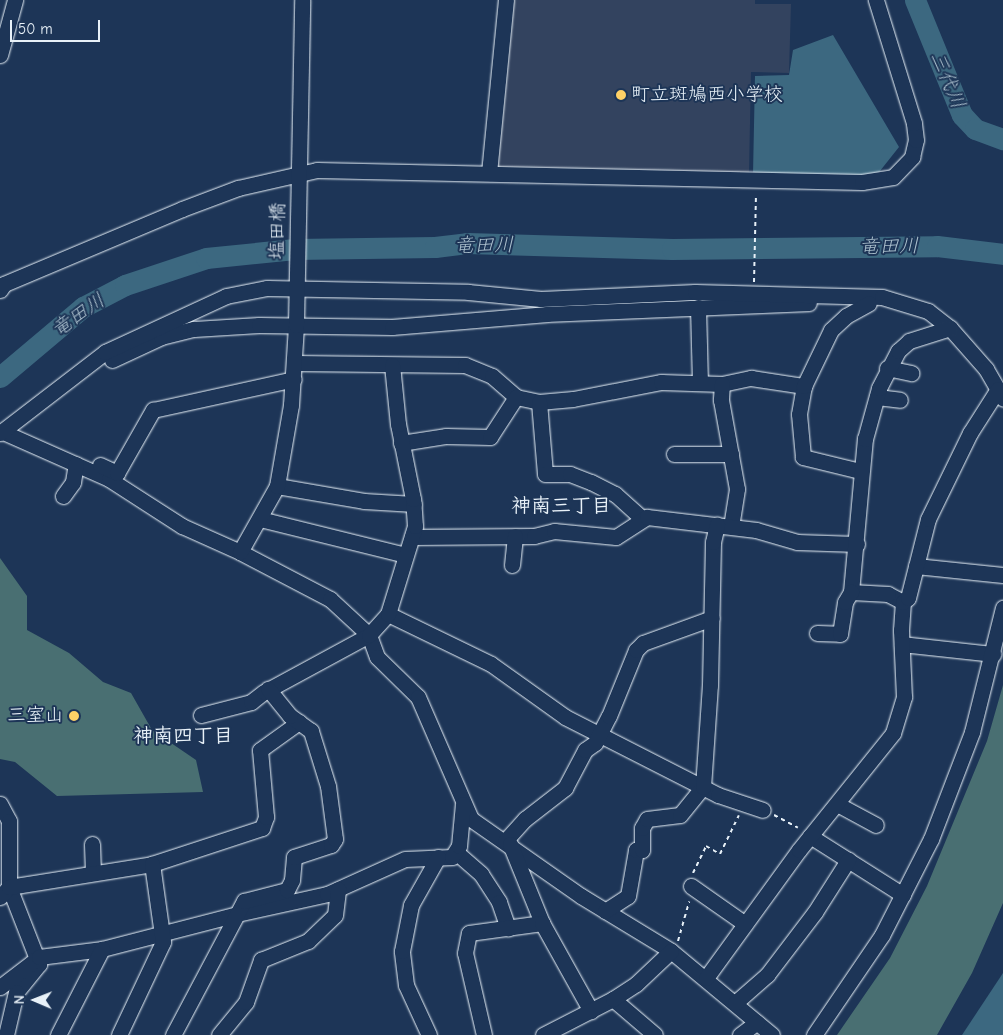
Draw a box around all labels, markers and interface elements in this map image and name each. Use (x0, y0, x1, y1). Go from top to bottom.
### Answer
scale bar (12, 10, 102, 42)
text: 50 m (18, 20, 53, 38)
water label: 三代川 (925, 48, 971, 112)
place label: 町立斑鳩西小学校 (631, 84, 783, 106)
marker: 町立斑鳩西小学校 (615, 89, 627, 101)
street label: 塩田橋 (266, 202, 290, 260)
water label: 竜田川 (454, 232, 514, 258)
water label: 竜田川 (859, 233, 919, 259)
water label: 竜田川 (47, 288, 109, 342)
district label: 神南三丁目 (511, 493, 611, 517)
place label: 三室山 (7, 705, 64, 727)
marker: 三室山 (68, 710, 80, 722)
district label: 神南四丁目 (133, 723, 233, 747)
north arrow (10, 975, 60, 1025)
text: N (11, 995, 28, 1004)

